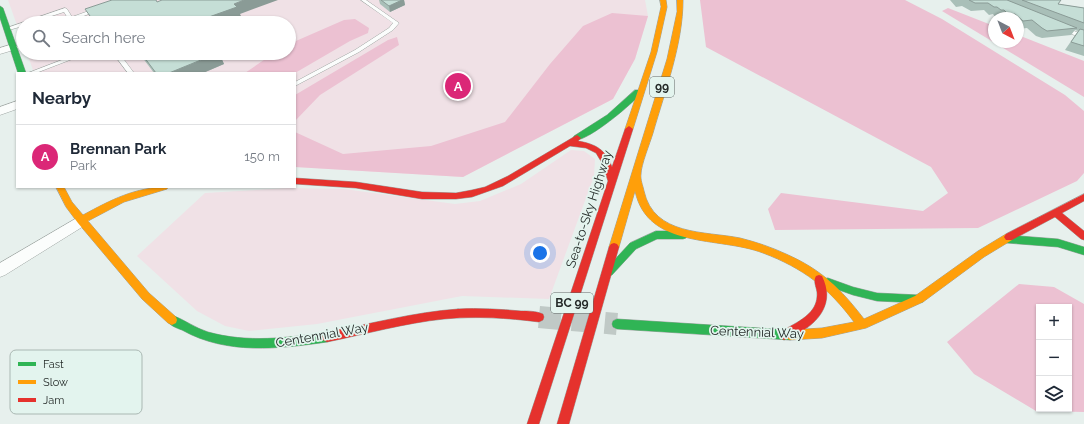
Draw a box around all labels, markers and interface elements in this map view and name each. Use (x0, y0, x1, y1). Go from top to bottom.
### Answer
north arrow (988, 12, 1024, 48)
search box (16, 16, 296, 60)
icon: search (30, 27, 52, 49)
text: Search here (62, 29, 145, 47)
pin: A (445, 71, 471, 101)
road number: 99 (650, 77, 674, 97)
text: Nearby (32, 88, 91, 108)
text: Brennan Park (70, 140, 166, 158)
street label: Sea-to-Sky Highway (563, 148, 615, 270)
text: A (41, 149, 49, 164)
text: 150 m (244, 149, 280, 164)
text: Park (70, 158, 97, 173)
your location (530, 243, 550, 263)
road number: BC 99 (551, 293, 593, 313)
map controls (1036, 304, 1072, 412)
button: + (1036, 304, 1072, 340)
street label: Centennial Way (274, 319, 370, 351)
street label: Centennial Way (710, 323, 804, 341)
button: − (1036, 340, 1072, 376)
legend (10, 350, 142, 414)
text: Fast (43, 358, 64, 371)
text: Slow (43, 376, 68, 389)
button: layers (1036, 376, 1072, 412)
text: Jam (43, 394, 64, 407)

